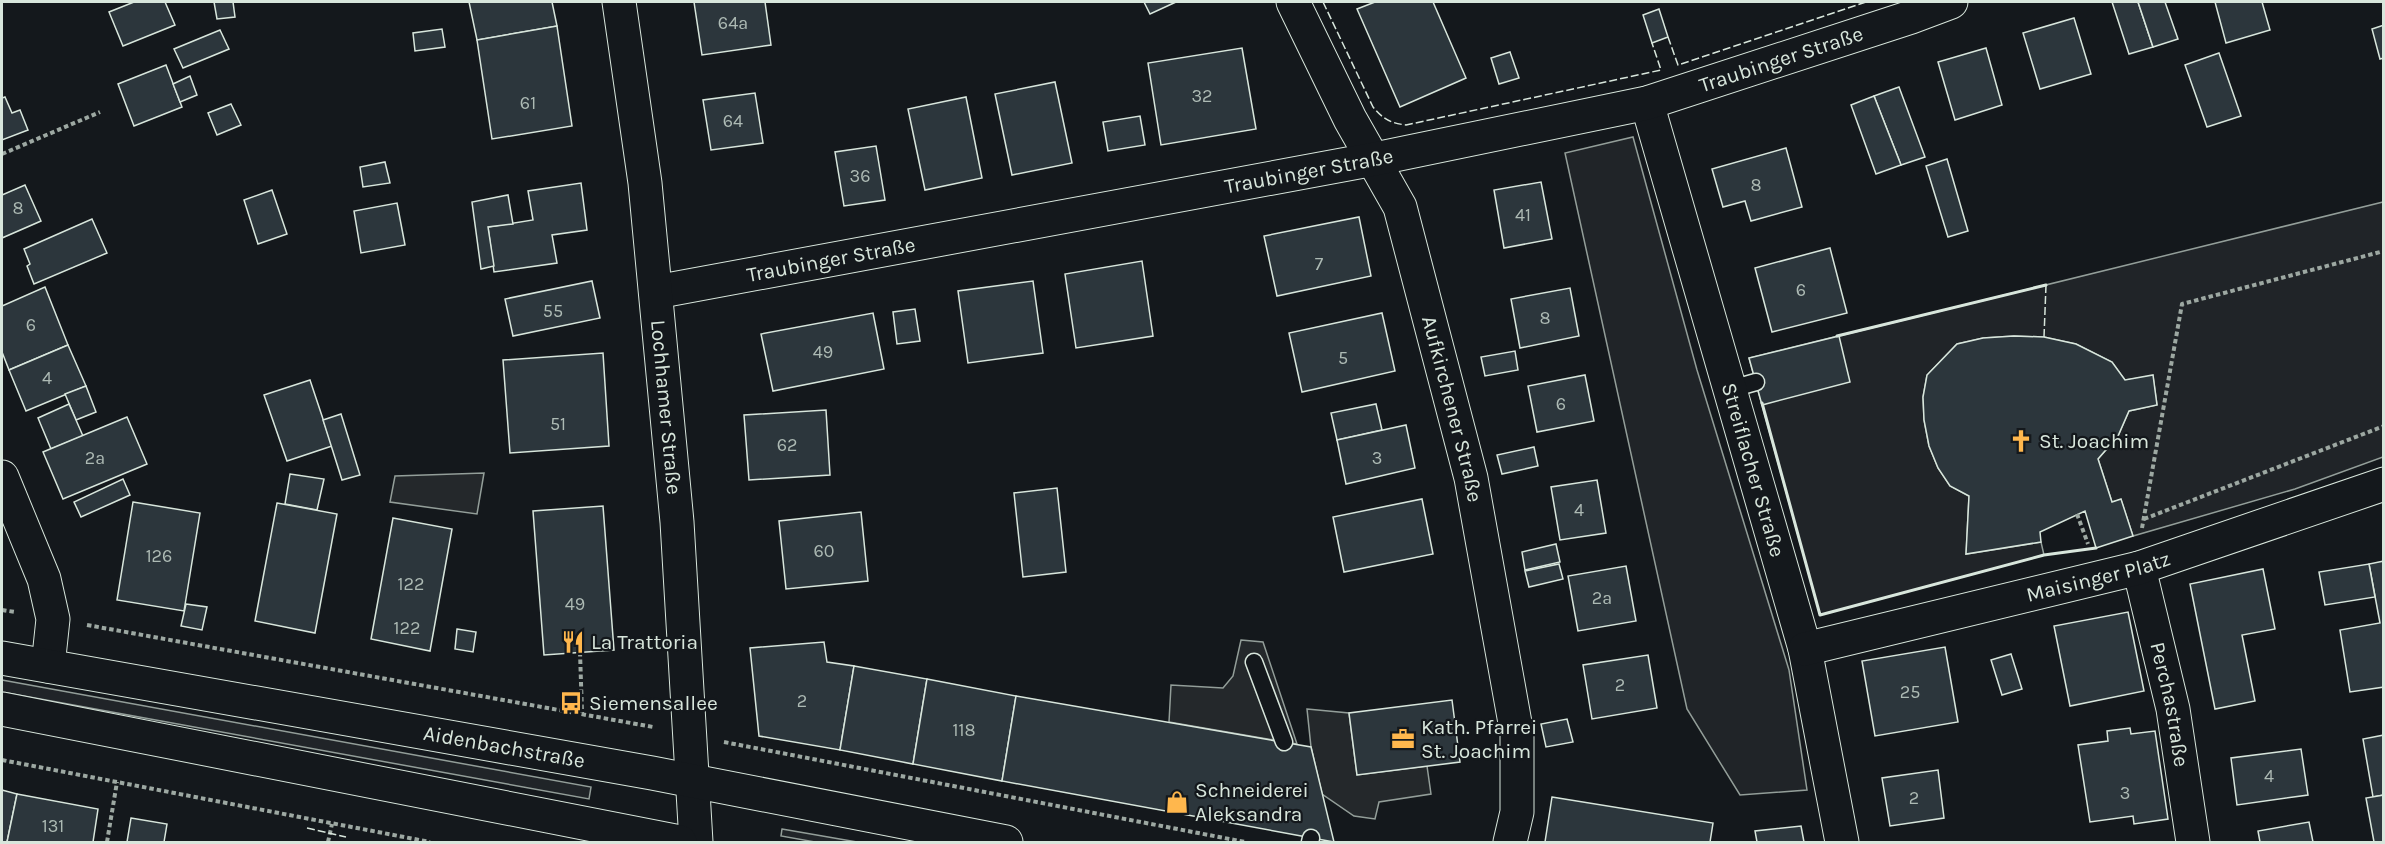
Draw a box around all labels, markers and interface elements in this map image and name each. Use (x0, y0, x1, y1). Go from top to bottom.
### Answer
house number: 64a (718, 12, 748, 34)
street label: Traubinger Straße (1696, 21, 1866, 97)
house number: 32 (1191, 85, 1213, 107)
house number: 61 (520, 92, 536, 114)
house number: 64 (723, 110, 743, 132)
street label: Traubinger Straße (1223, 144, 1395, 199)
house number: 36 (850, 165, 870, 187)
house number: 8 (1750, 174, 1762, 196)
house number: 8 (12, 197, 24, 219)
house number: 41 (1515, 204, 1531, 226)
street label: Traubinger Straße (745, 232, 917, 287)
house number: 7 (1315, 253, 1324, 275)
house number: 6 (1796, 279, 1806, 301)
house number: 55 (543, 300, 563, 322)
house number: 8 (1539, 307, 1551, 329)
street label: Aufkirchener Straße (1417, 313, 1487, 504)
house number: 6 (26, 314, 36, 336)
street label: Lochhamer Straße (646, 319, 686, 496)
house number: 49 (813, 341, 833, 363)
house number: 5 (1338, 347, 1348, 369)
house number: 4 (42, 367, 52, 389)
street label: Streiflacher Straße (1717, 380, 1790, 560)
house number: 6 (1556, 393, 1566, 415)
house number: 51 (550, 413, 566, 435)
church icon: St. Joachim (2008, 428, 2034, 454)
place label: St. Joachim (2039, 429, 2149, 453)
house number: 62 (777, 434, 797, 456)
house number: 2a (85, 447, 105, 469)
house number: 3 (1372, 447, 1382, 469)
house number: 4 (1574, 499, 1584, 521)
house number: 60 (814, 540, 835, 562)
house number: 126 (146, 545, 172, 567)
street label: Maisinger Platz (2024, 546, 2173, 607)
house number: 122 (398, 573, 424, 595)
house number: 2a (1592, 587, 1612, 609)
house number: 49 (565, 593, 585, 615)
house number: 122 (394, 617, 420, 639)
restaurant icon: La Trattoria (560, 629, 586, 655)
place label: La Trattoria (591, 630, 698, 654)
street label: Perchastraße (2145, 640, 2194, 769)
house number: 2 (1615, 674, 1625, 696)
house number: 25 (1900, 681, 1920, 703)
bus stop icon: Siemensallee (558, 690, 584, 716)
house number: 2 (797, 690, 807, 712)
place label: Siemensallee (589, 691, 718, 715)
place label: Kath. Pfarrei St. Joachim (1421, 715, 1537, 763)
house number: 118 (953, 719, 975, 741)
street label: Aidenbachstraße (422, 721, 587, 773)
office icon: Kath. Pfarrei St. Joachim (1390, 726, 1416, 752)
house number: 4 (2264, 765, 2274, 787)
place label: Schneiderei Aleksandra (1195, 778, 1309, 826)
house number: 3 (2120, 782, 2130, 804)
house number: 2 (1909, 787, 1919, 809)
shop icon: Schneiderei Aleksandra (1164, 789, 1190, 815)
house number: 131 (42, 815, 64, 837)

